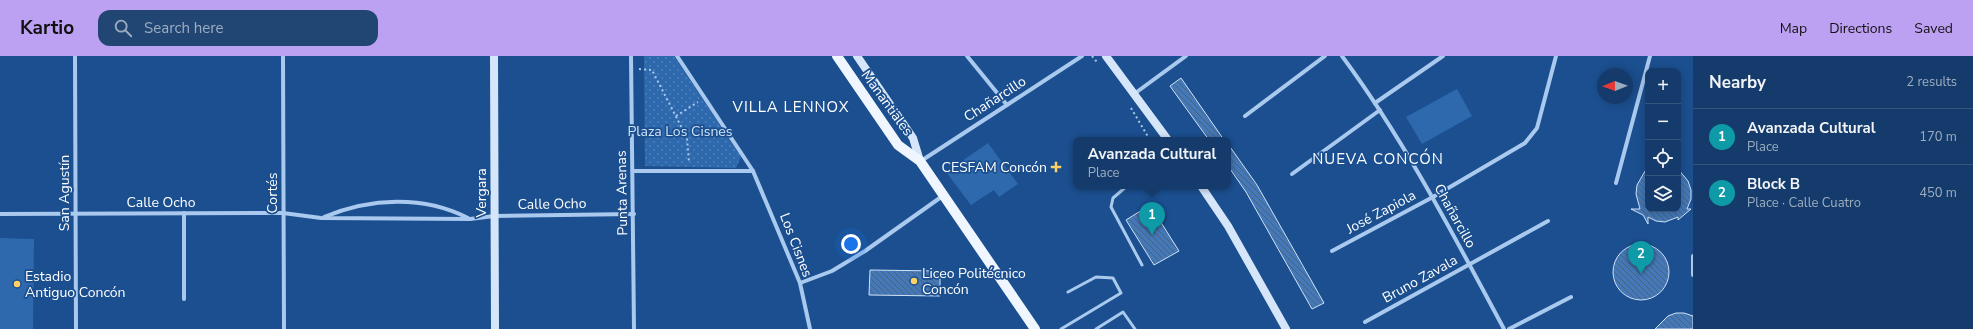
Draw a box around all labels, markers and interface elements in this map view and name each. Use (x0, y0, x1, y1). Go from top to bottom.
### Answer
search box (98, 10, 378, 46)
text: Kartio (20, 15, 74, 41)
icon: search (112, 17, 134, 39)
text: Search here (144, 18, 224, 38)
text: Map (1780, 19, 1807, 38)
text: Directions (1829, 19, 1892, 38)
text: Saved (1914, 19, 1953, 38)
street label: Manantiales (857, 66, 917, 140)
north arrow (1597, 68, 1633, 104)
map controls (1645, 68, 1681, 212)
button: + (1645, 68, 1681, 104)
text: Nearby (1709, 71, 1766, 94)
street label: Chañarcillo (960, 72, 1030, 126)
text: 2 results (1906, 73, 1957, 91)
district label: VILLA LENNOX (732, 97, 849, 117)
button: − (1645, 104, 1681, 140)
text: Avanzada Cultural (1747, 118, 1875, 138)
park label: Plaza Los Cisnes (627, 122, 733, 141)
text: 1 (1718, 128, 1726, 146)
text: 170 m (1919, 128, 1957, 146)
popup (1073, 137, 1231, 189)
text: Place (1747, 138, 1779, 156)
button: locate (1645, 140, 1681, 176)
text: Avanzada Cultural (1088, 144, 1216, 164)
district label: NUEVA CONCÓN (1312, 148, 1444, 169)
street label: Punta Arenas (612, 150, 632, 236)
street label: San Agustín (55, 155, 74, 231)
place label: CESFAM Concón (942, 158, 1047, 177)
marker: CESFAM Concón (1050, 161, 1062, 173)
text: Place (1088, 164, 1120, 182)
street label: Vergara (472, 168, 491, 219)
street label: Cortés (263, 172, 282, 214)
text: Block B (1747, 174, 1800, 194)
button: layers (1645, 176, 1681, 212)
street label: Chañarcillo (1430, 180, 1481, 252)
text: 2 (1718, 184, 1726, 202)
text: 450 m (1919, 184, 1957, 202)
street label: José Zapiola (1342, 186, 1419, 239)
street label: Calle Ocho (127, 193, 196, 212)
street label: Calle Ocho (517, 194, 587, 214)
text: Place · Calle Cuatro (1747, 194, 1861, 212)
pin: 1 (1139, 202, 1165, 235)
street label: Los Cisnes (775, 210, 817, 280)
your location (841, 234, 861, 254)
pin: 2 (1628, 241, 1654, 274)
street label: Bruno Zavala (1379, 251, 1461, 307)
place label: Liceo Politécnico Concón (922, 264, 1026, 299)
place label: Estadio Antiguo Concón (25, 267, 126, 302)
marker: Liceo Politécnico Concón (909, 276, 919, 286)
marker: Estadio Antiguo Concón (12, 279, 22, 289)

